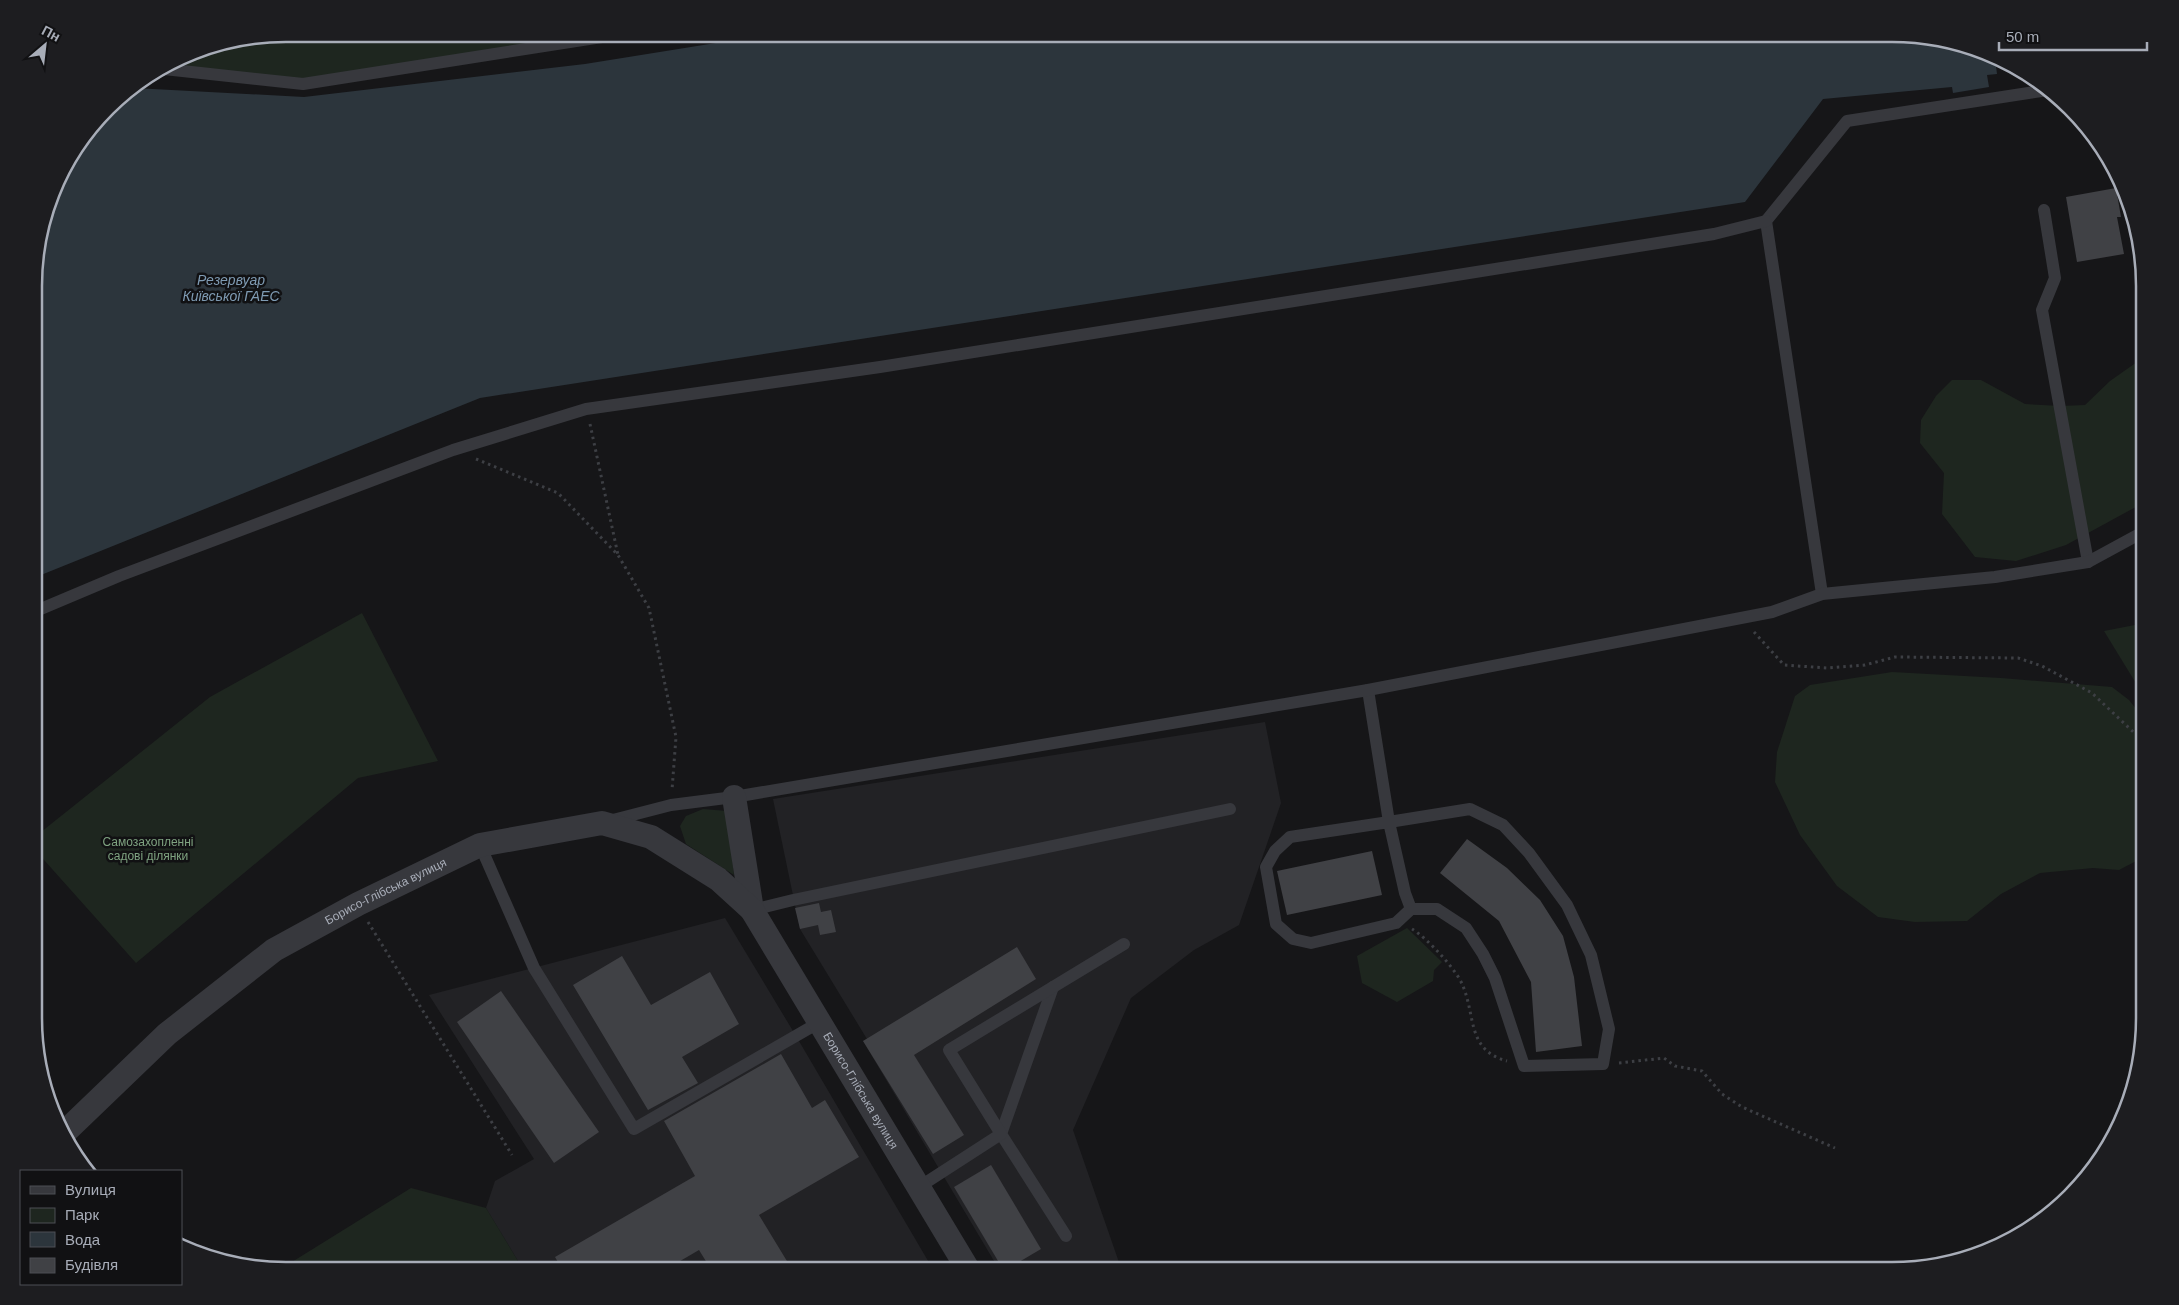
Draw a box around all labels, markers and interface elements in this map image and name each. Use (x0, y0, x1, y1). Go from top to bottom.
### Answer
north arrow (20, 20, 70, 70)
scale bar (1999, 20, 2146, 52)
text: Пн (39, 22, 63, 45)
text: 50 m (2006, 28, 2039, 45)
water label: Резервуар Київської ГАЕС (182, 272, 280, 304)
park label: Самозахопленні садові ділянки (102, 835, 194, 863)
street label: Борисо-Глібська вулиця (323, 855, 449, 928)
street label: Борисо-Глібська вулиця (820, 1030, 901, 1152)
legend (20, 1170, 182, 1285)
text: Вулиця (65, 1181, 116, 1198)
text: Парк (65, 1206, 99, 1223)
text: Вода (65, 1231, 101, 1248)
text: Будівля (65, 1256, 118, 1273)

